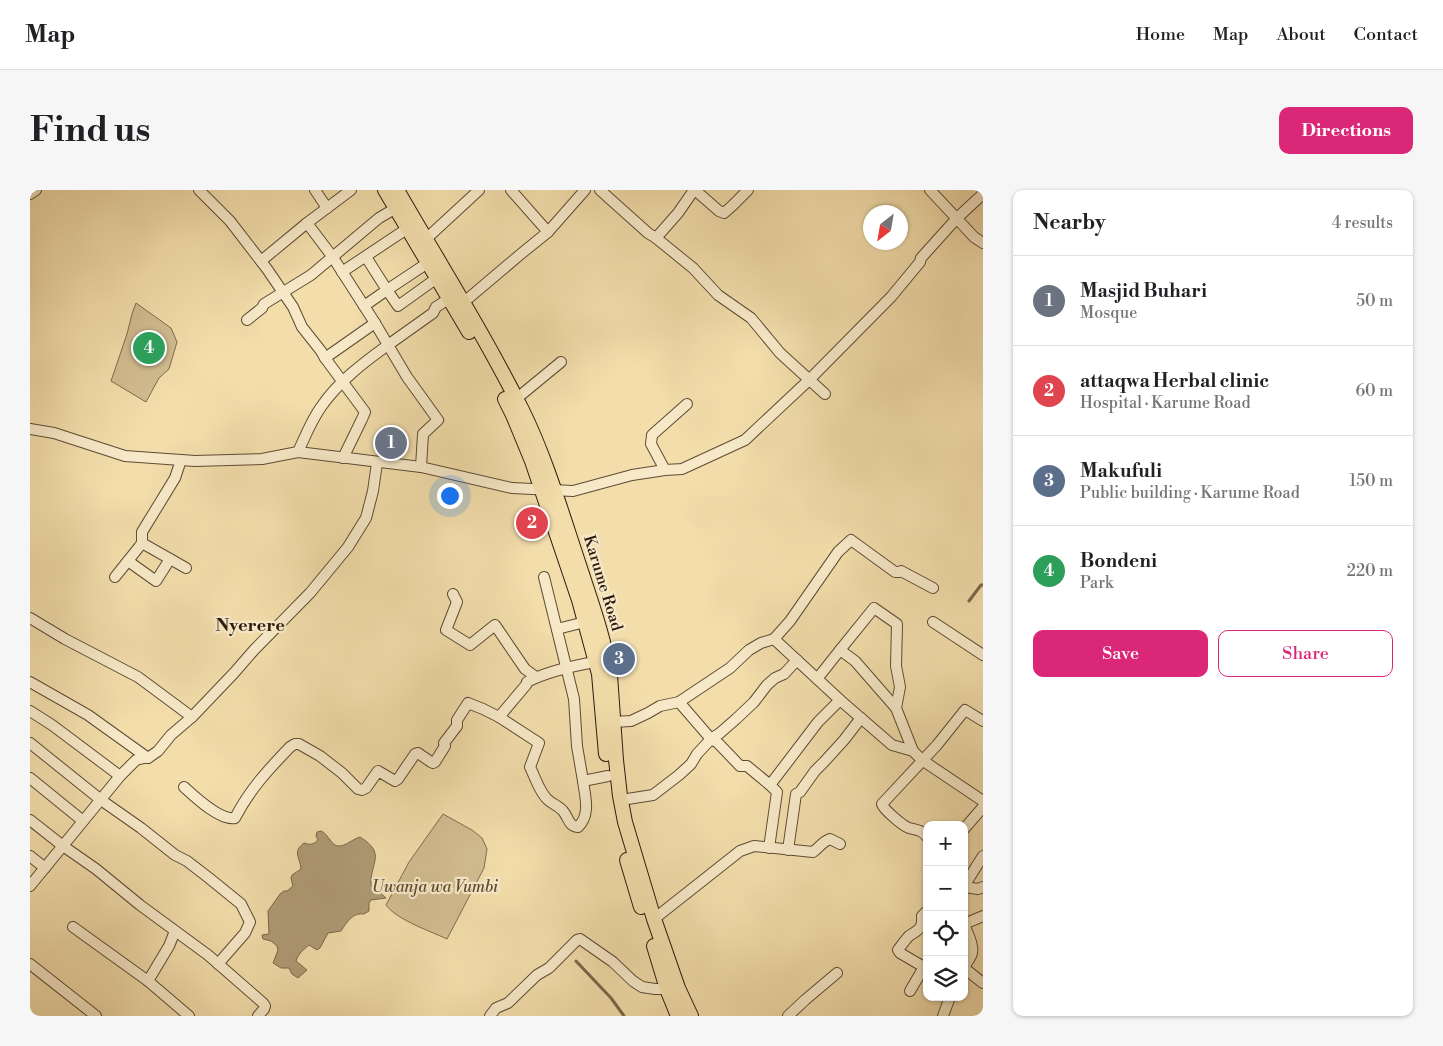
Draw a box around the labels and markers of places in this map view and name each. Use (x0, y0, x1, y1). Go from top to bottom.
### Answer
pin: 4 (133, 329, 165, 367)
pin: 1 (375, 424, 407, 462)
pin: 2 (516, 504, 548, 542)
pin: 3 (603, 640, 635, 678)

